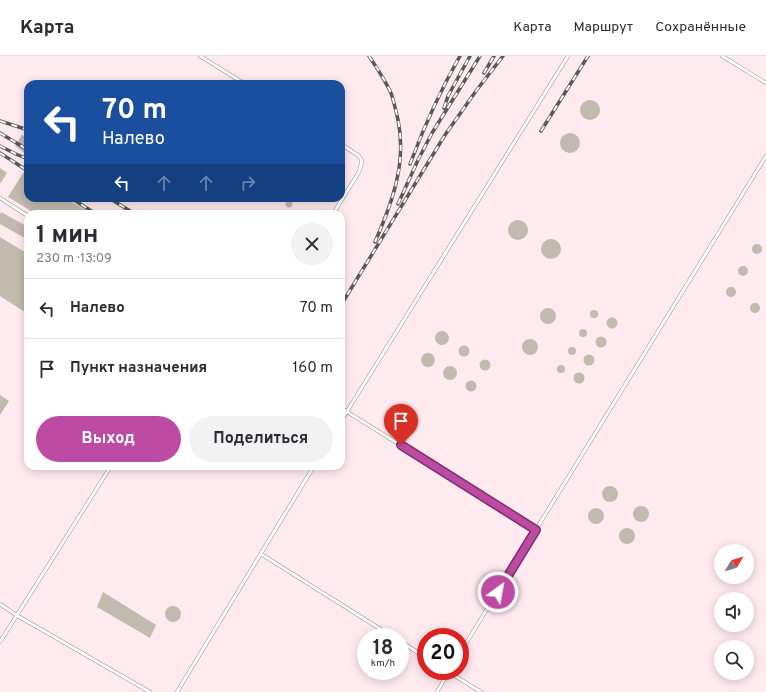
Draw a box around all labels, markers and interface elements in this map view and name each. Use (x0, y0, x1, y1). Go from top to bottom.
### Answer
text: Карта (20, 16, 74, 40)
text: Карта (513, 19, 552, 36)
text: Маршрут (574, 19, 633, 36)
text: Сохранённые (655, 19, 746, 36)
text: 70 m (102, 93, 167, 129)
icon: left (36, 96, 88, 148)
text: Налево (102, 128, 165, 151)
icon: left (111, 172, 133, 194)
icon: ahead (153, 172, 175, 194)
icon: ahead (195, 172, 217, 194)
icon: right (237, 172, 259, 194)
text: 1 мин (36, 221, 98, 251)
button: close (291, 223, 333, 265)
text: 230 m · 13:09 (36, 251, 112, 267)
icon: left (36, 298, 58, 320)
text: Налево (70, 299, 125, 318)
text: 70 m (300, 299, 333, 318)
icon: arrive (36, 358, 58, 380)
text: Пункт назначения (70, 359, 207, 378)
text: 160 m (293, 359, 333, 378)
pin (384, 404, 418, 445)
icon: arrive (390, 410, 412, 432)
button: Выход (36, 416, 181, 462)
button: Поделиться (189, 416, 333, 462)
north arrow (714, 544, 754, 584)
map controls (714, 544, 754, 680)
position arrow (477, 571, 519, 613)
button: sound (714, 592, 754, 632)
speed limit sign: 20 (417, 628, 469, 680)
text: 18 (373, 636, 393, 662)
button: search (714, 640, 754, 680)
text: km/h (371, 657, 395, 670)

